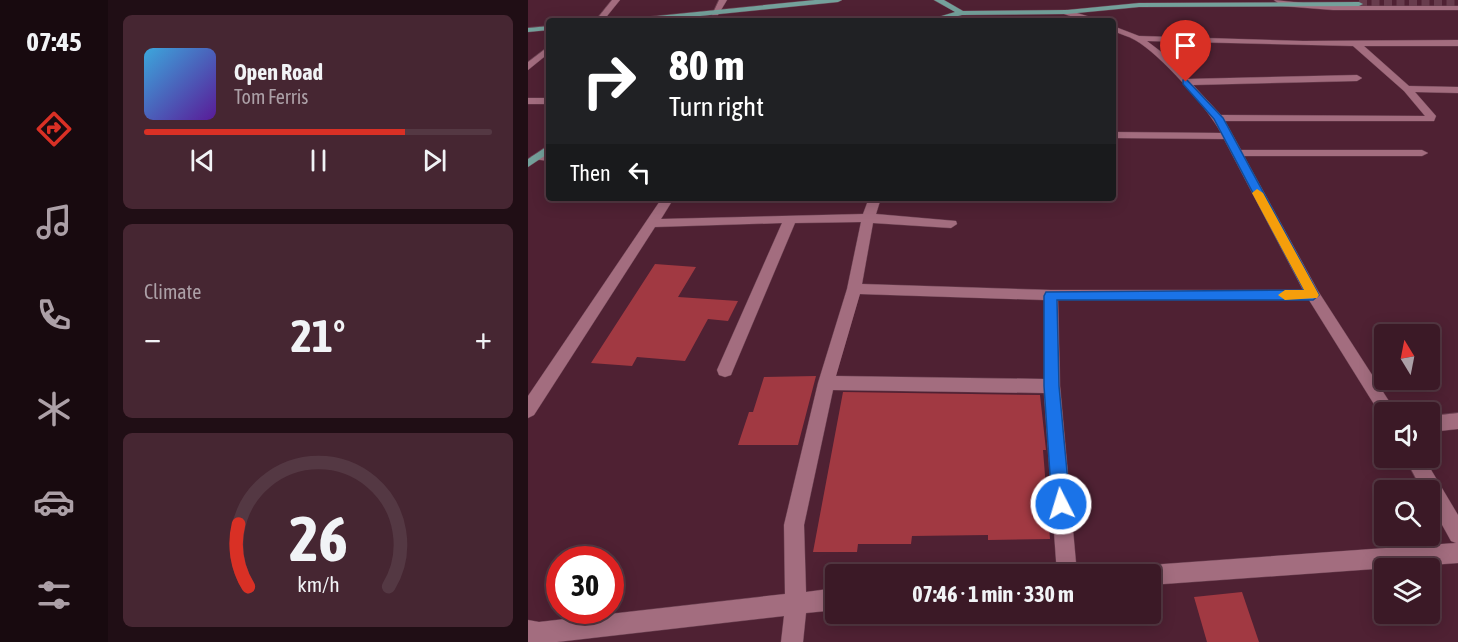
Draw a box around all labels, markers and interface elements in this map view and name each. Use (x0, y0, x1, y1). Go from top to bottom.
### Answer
pin (1160, 20, 1211, 82)
text: 07:45 (26, 26, 82, 57)
icon: arrive (1169, 29, 1202, 62)
text: 80 m (669, 41, 744, 89)
icon: right (570, 42, 648, 120)
text: Open Road (234, 59, 323, 85)
text: Tom Ferris (234, 85, 308, 108)
text: Turn right (669, 91, 764, 122)
icon: directions (33, 108, 75, 150)
icon: previous (186, 144, 219, 177)
icon: pause (302, 144, 335, 177)
icon: next (418, 144, 451, 177)
icon: left (623, 156, 656, 189)
text: Then (570, 160, 611, 186)
icon: music (33, 201, 75, 243)
text: Climate (144, 280, 201, 303)
icon: phone (33, 294, 75, 336)
text: 21° (291, 310, 345, 362)
text: − (144, 318, 161, 356)
text: + (475, 318, 492, 356)
north arrow (1374, 324, 1440, 390)
map controls (1374, 324, 1440, 624)
icon: climate (33, 388, 75, 430)
button: sound (1374, 402, 1440, 468)
position arrow (1029, 472, 1093, 536)
button: search (1374, 480, 1440, 546)
icon: car (33, 481, 75, 523)
text: 26 (289, 503, 347, 574)
speed limit sign: 30 (546, 546, 624, 624)
button: layers (1374, 558, 1440, 624)
text: km/h (297, 572, 339, 597)
icon: filters (33, 574, 75, 616)
text: 07:46 · 1 min · 330 m (912, 581, 1074, 607)

